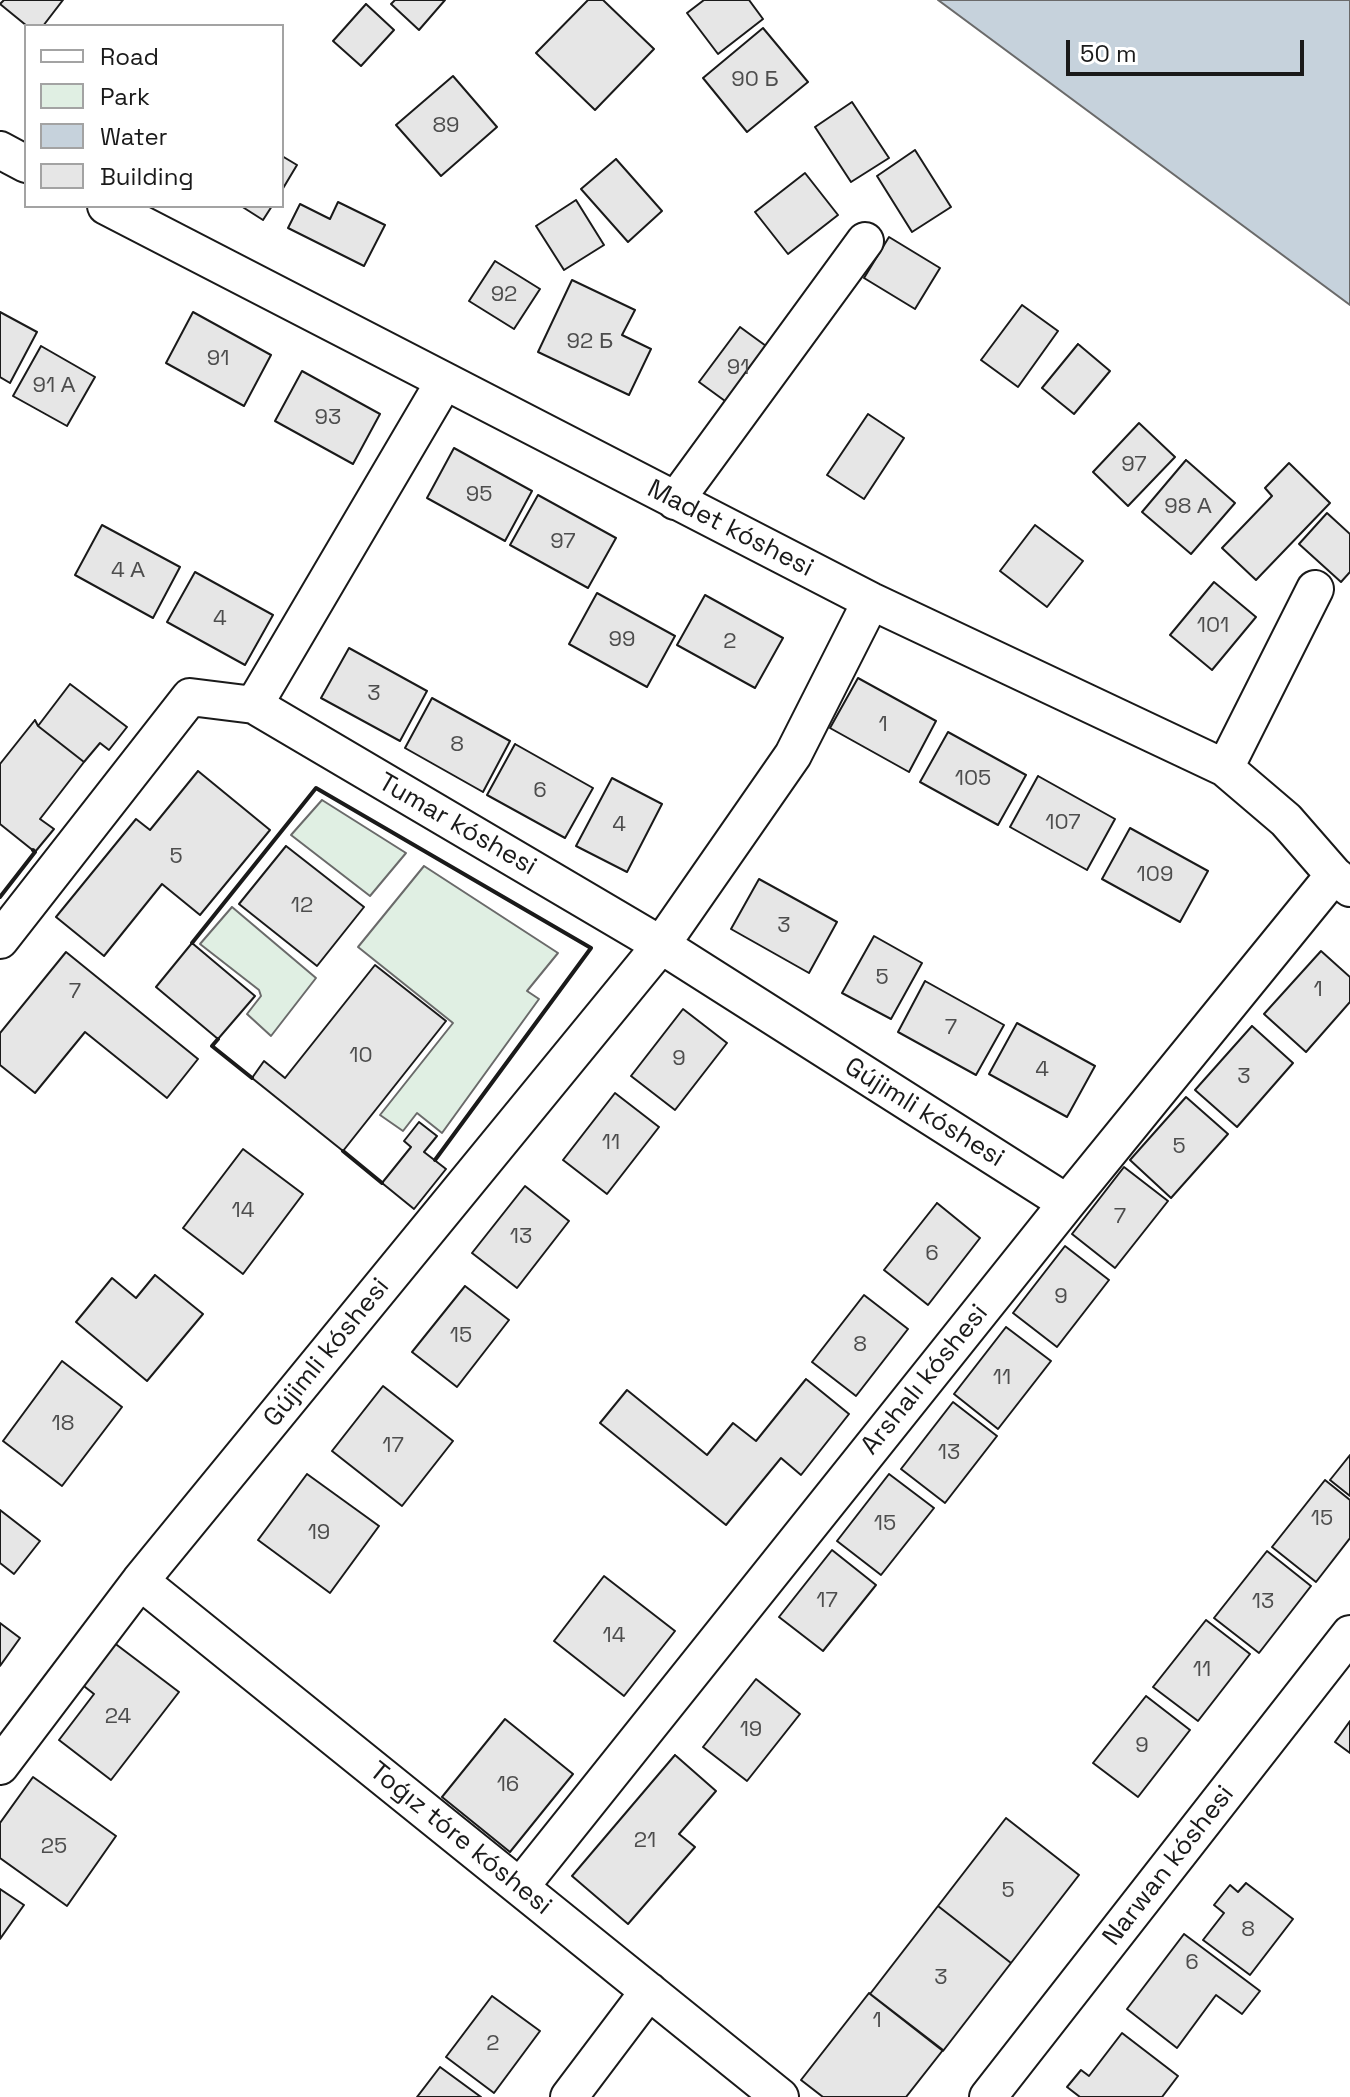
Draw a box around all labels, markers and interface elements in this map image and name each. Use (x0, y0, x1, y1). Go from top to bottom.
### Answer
legend (24, 24, 284, 208)
scale bar (1070, 24, 1308, 74)
text: 50 m (1080, 38, 1137, 69)
text: Road (100, 41, 159, 72)
house number: 90 Б (731, 67, 779, 93)
text: Park (100, 81, 150, 112)
house number: 89 (432, 113, 460, 139)
text: Water (100, 121, 168, 152)
text: Building (100, 161, 194, 192)
house number: 92 (491, 282, 517, 308)
house number: 92 Б (567, 329, 613, 355)
house number: 91 (207, 346, 229, 372)
house number: 91 (727, 355, 749, 381)
house number: 91 А (33, 373, 75, 399)
house number: 93 (315, 405, 341, 431)
house number: 97 (1121, 452, 1147, 478)
street label: Madet kóshesi (642, 474, 818, 584)
house number: 95 (466, 482, 492, 508)
house number: 98 А (1164, 494, 1212, 520)
house number: 97 (550, 529, 576, 555)
house number: 4 А (111, 558, 145, 584)
house number: 4 (213, 606, 227, 632)
house number: 101 (1197, 613, 1229, 639)
house number: 99 (609, 627, 635, 653)
house number: 2 (723, 629, 737, 655)
house number: 3 (367, 681, 381, 707)
house number: 1 (878, 712, 888, 738)
house number: 8 (450, 732, 464, 758)
house number: 105 (955, 766, 991, 792)
street label: Tumar kóshesi (372, 767, 542, 883)
house number: 6 (533, 778, 547, 804)
house number: 107 (1045, 810, 1081, 836)
house number: 4 (612, 812, 626, 838)
house number: 5 (169, 844, 183, 870)
house number: 109 (1137, 862, 1173, 888)
house number: 12 (291, 893, 313, 919)
house number: 3 (777, 913, 791, 939)
house number: 5 (875, 965, 889, 991)
house number: 1 (1313, 977, 1323, 1003)
house number: 7 (69, 979, 81, 1005)
house number: 7 (945, 1015, 957, 1041)
house number: 10 (349, 1043, 373, 1069)
house number: 9 (672, 1046, 686, 1072)
street label: Gújimli kóshesi (839, 1052, 1009, 1174)
house number: 4 (1035, 1057, 1049, 1083)
house number: 3 (1237, 1064, 1251, 1090)
house number: 11 (602, 1130, 620, 1156)
house number: 5 (1172, 1134, 1186, 1160)
house number: 14 (232, 1198, 254, 1224)
house number: 7 (1114, 1204, 1126, 1230)
house number: 13 (510, 1224, 532, 1250)
house number: 6 (925, 1241, 939, 1267)
street label: Gújimli kóshesi (258, 1272, 396, 1434)
house number: 9 (1054, 1284, 1068, 1310)
street label: Arshalı kóshesi (855, 1299, 995, 1461)
house number: 15 (450, 1323, 472, 1349)
house number: 8 (853, 1332, 867, 1358)
house number: 11 (993, 1365, 1011, 1391)
house number: 18 (52, 1411, 74, 1437)
house number: 17 (382, 1433, 404, 1459)
house number: 13 (938, 1440, 960, 1466)
house number: 15 (1311, 1506, 1333, 1532)
house number: 15 (874, 1511, 896, 1537)
house number: 19 (308, 1520, 330, 1546)
house number: 17 (816, 1588, 838, 1614)
house number: 13 (1252, 1589, 1274, 1615)
house number: 14 (603, 1623, 625, 1649)
house number: 11 (1193, 1657, 1211, 1683)
house number: 24 (105, 1704, 131, 1730)
house number: 19 (740, 1717, 762, 1743)
house number: 9 (1135, 1733, 1149, 1759)
street label: Toǵız tóre kóshesi (363, 1756, 557, 1922)
house number: 16 (497, 1772, 519, 1798)
street label: Narwan kóshesi (1097, 1780, 1241, 1952)
house number: 21 (634, 1828, 656, 1854)
house number: 25 (41, 1834, 67, 1860)
house number: 5 (1001, 1878, 1015, 1904)
house number: 8 (1241, 1917, 1255, 1943)
house number: 6 (1185, 1950, 1199, 1976)
house number: 3 (934, 1965, 948, 1991)
house number: 1 (872, 2008, 882, 2034)
house number: 2 (486, 2031, 500, 2057)

